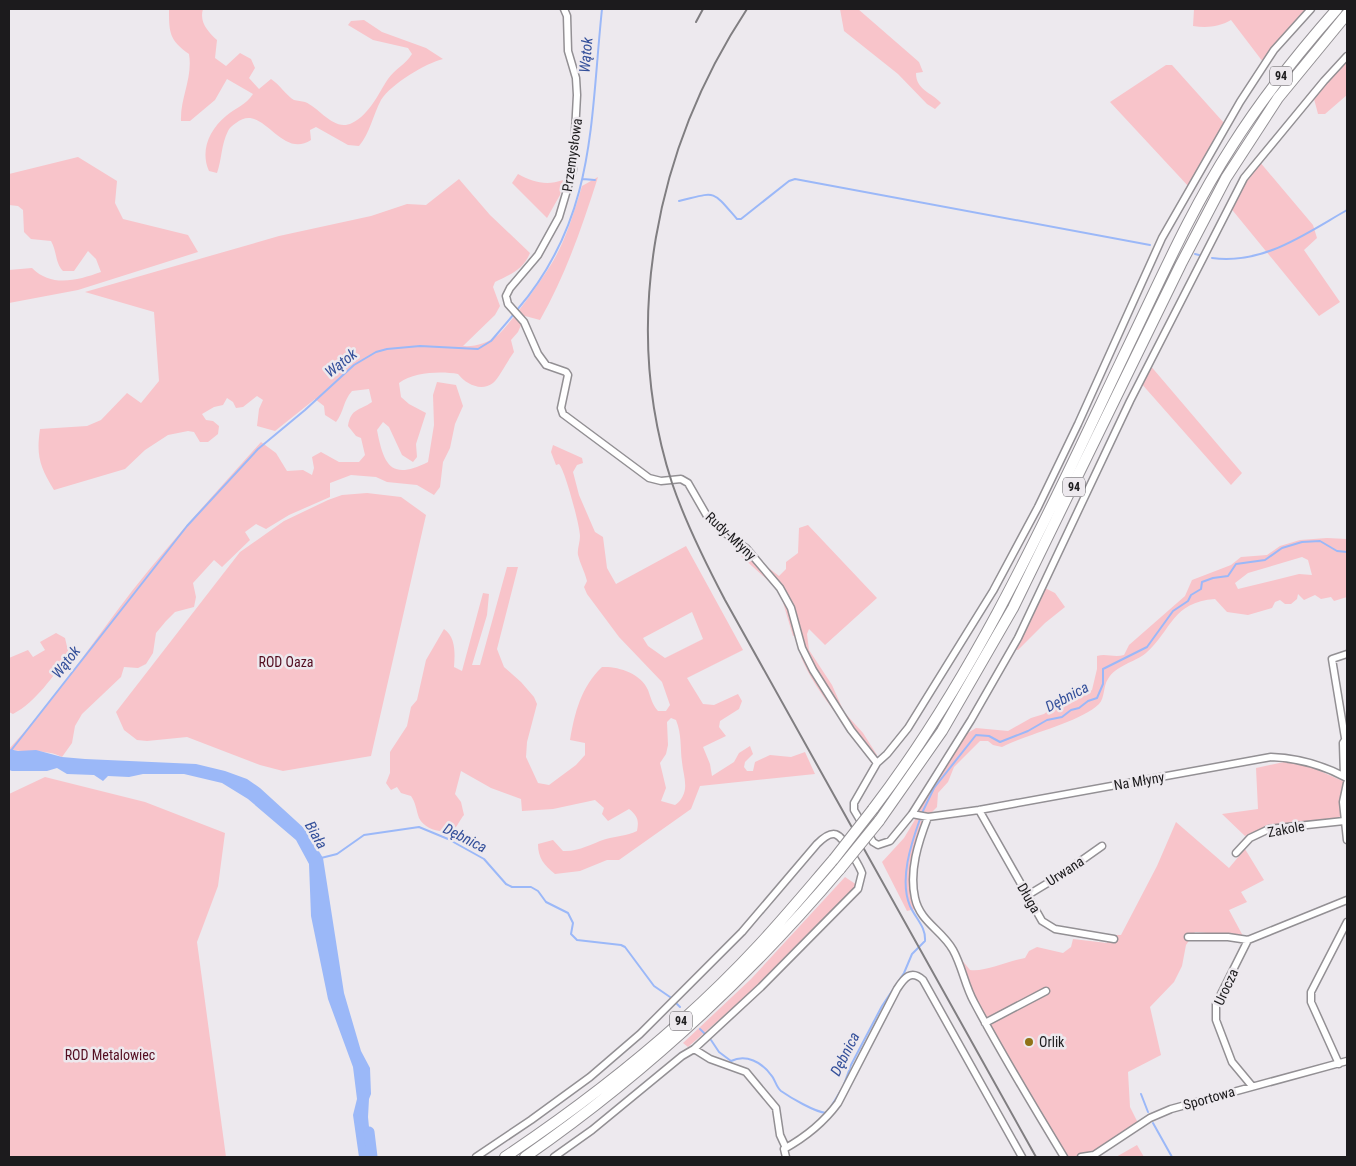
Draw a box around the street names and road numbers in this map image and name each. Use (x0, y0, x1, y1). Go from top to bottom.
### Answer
road number: 94 (1270, 66, 1292, 85)
street label: Przemysłowa (559, 117, 585, 193)
road number: 94 (1063, 478, 1085, 497)
street label: Rudy-Młyny (703, 509, 760, 563)
street label: Na Młyny (1112, 769, 1166, 793)
street label: Zakole (1266, 818, 1306, 840)
street label: Urwana (1043, 853, 1087, 889)
street label: Długa (1014, 880, 1044, 916)
street label: Urocza (1211, 966, 1241, 1008)
road number: 94 (670, 1011, 692, 1030)
street label: Sportowa (1181, 1083, 1237, 1113)

